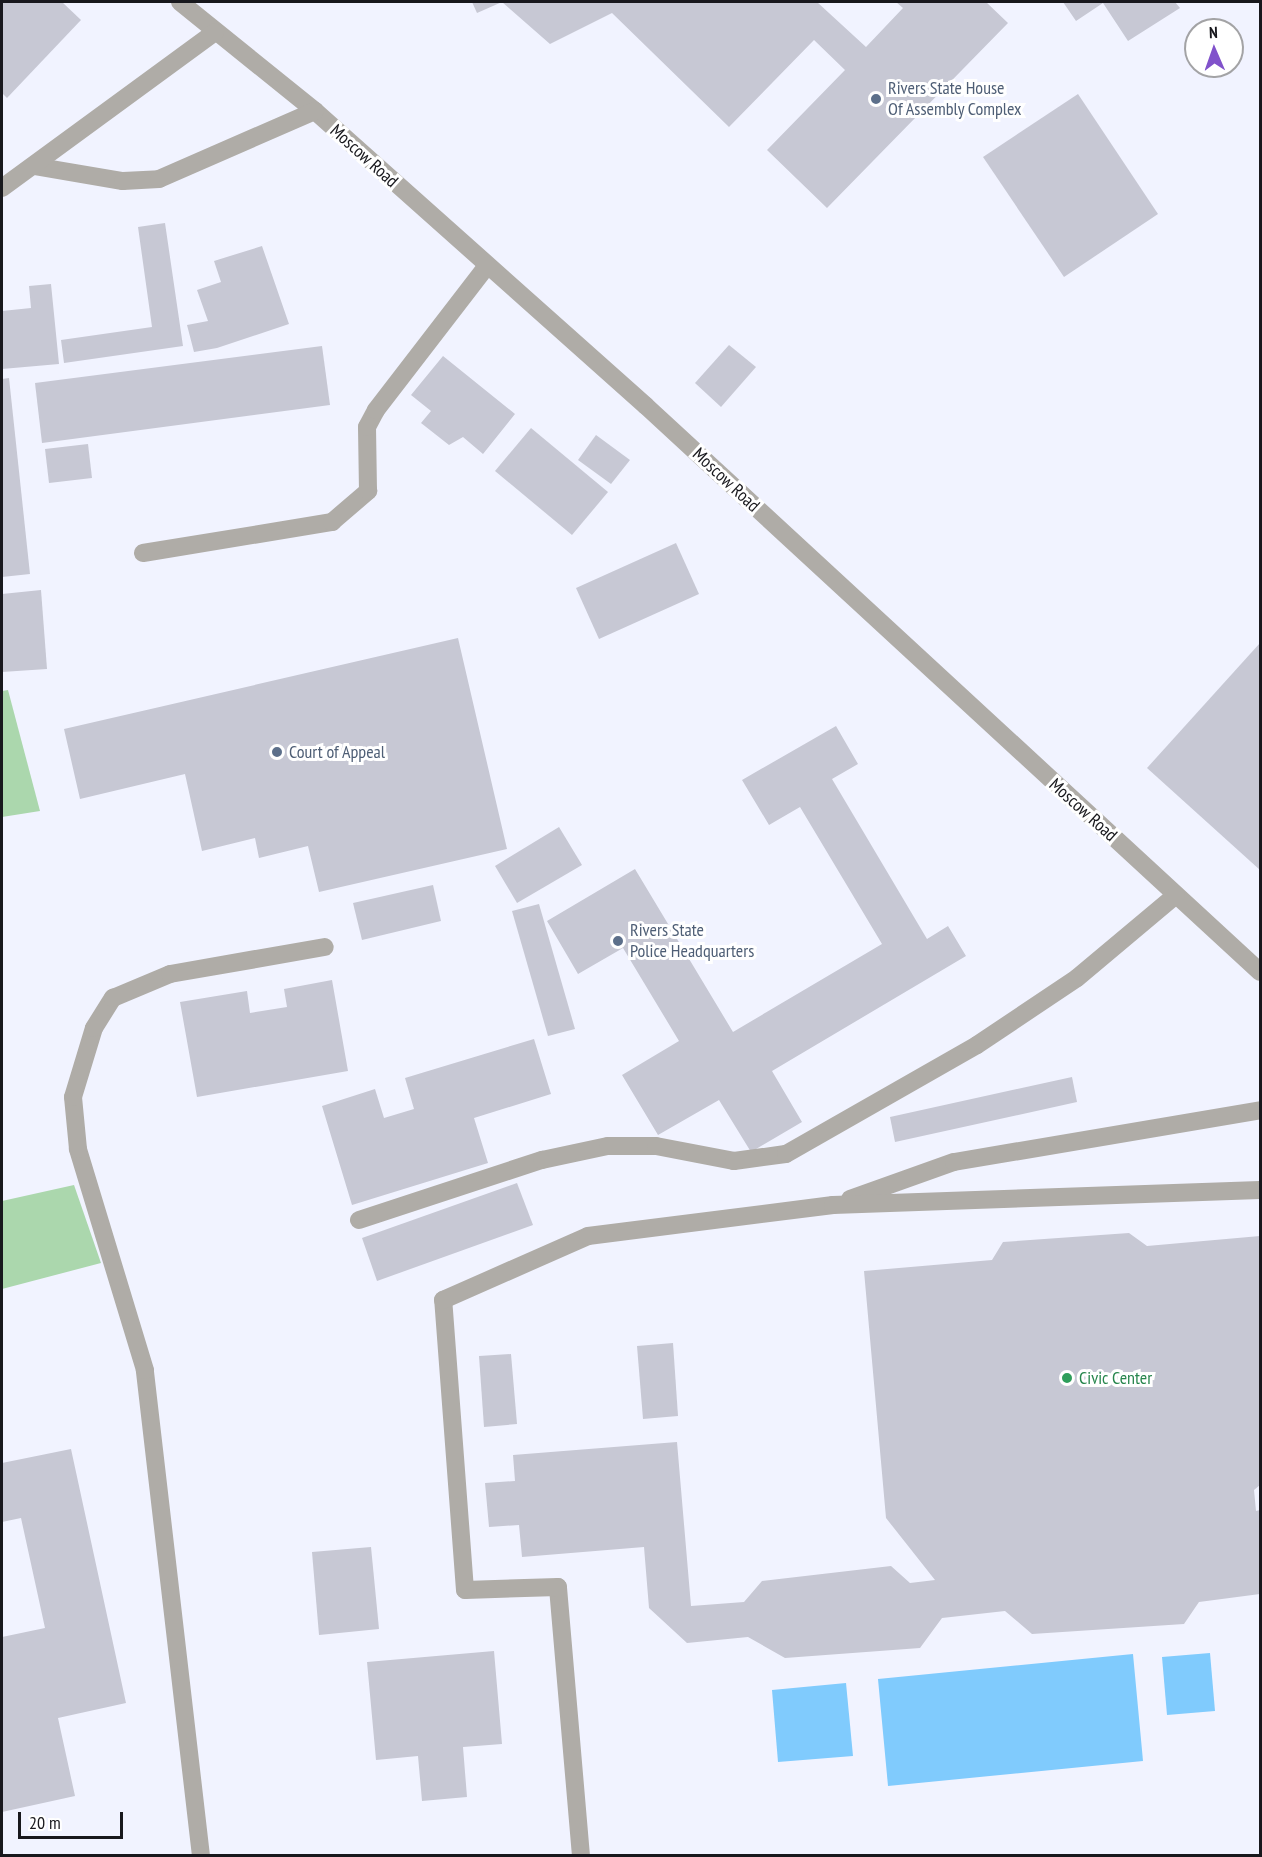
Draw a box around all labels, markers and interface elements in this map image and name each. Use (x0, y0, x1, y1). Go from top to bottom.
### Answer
north arrow (1184, 18, 1244, 78)
text: N (1209, 22, 1218, 42)
place label: Rivers State House Of Assembly Complex (888, 78, 1023, 121)
marker: Rivers State House Of Assembly Complex (869, 92, 883, 106)
street label: Moscow Road (325, 120, 403, 192)
street label: Moscow Road (688, 443, 764, 517)
place label: Court of Appeal (289, 741, 385, 763)
marker: Court of Appeal (270, 745, 284, 759)
street label: Moscow Road (1044, 774, 1122, 846)
place label: Rivers State Police Headquarters (630, 920, 754, 962)
marker: Rivers State Police Headquarters (611, 934, 625, 948)
place label: Civic Center (1079, 1367, 1153, 1389)
marker: Civic Center (1060, 1371, 1074, 1385)
scale bar (21, 1800, 126, 1838)
text: 20 m (29, 1811, 61, 1834)

